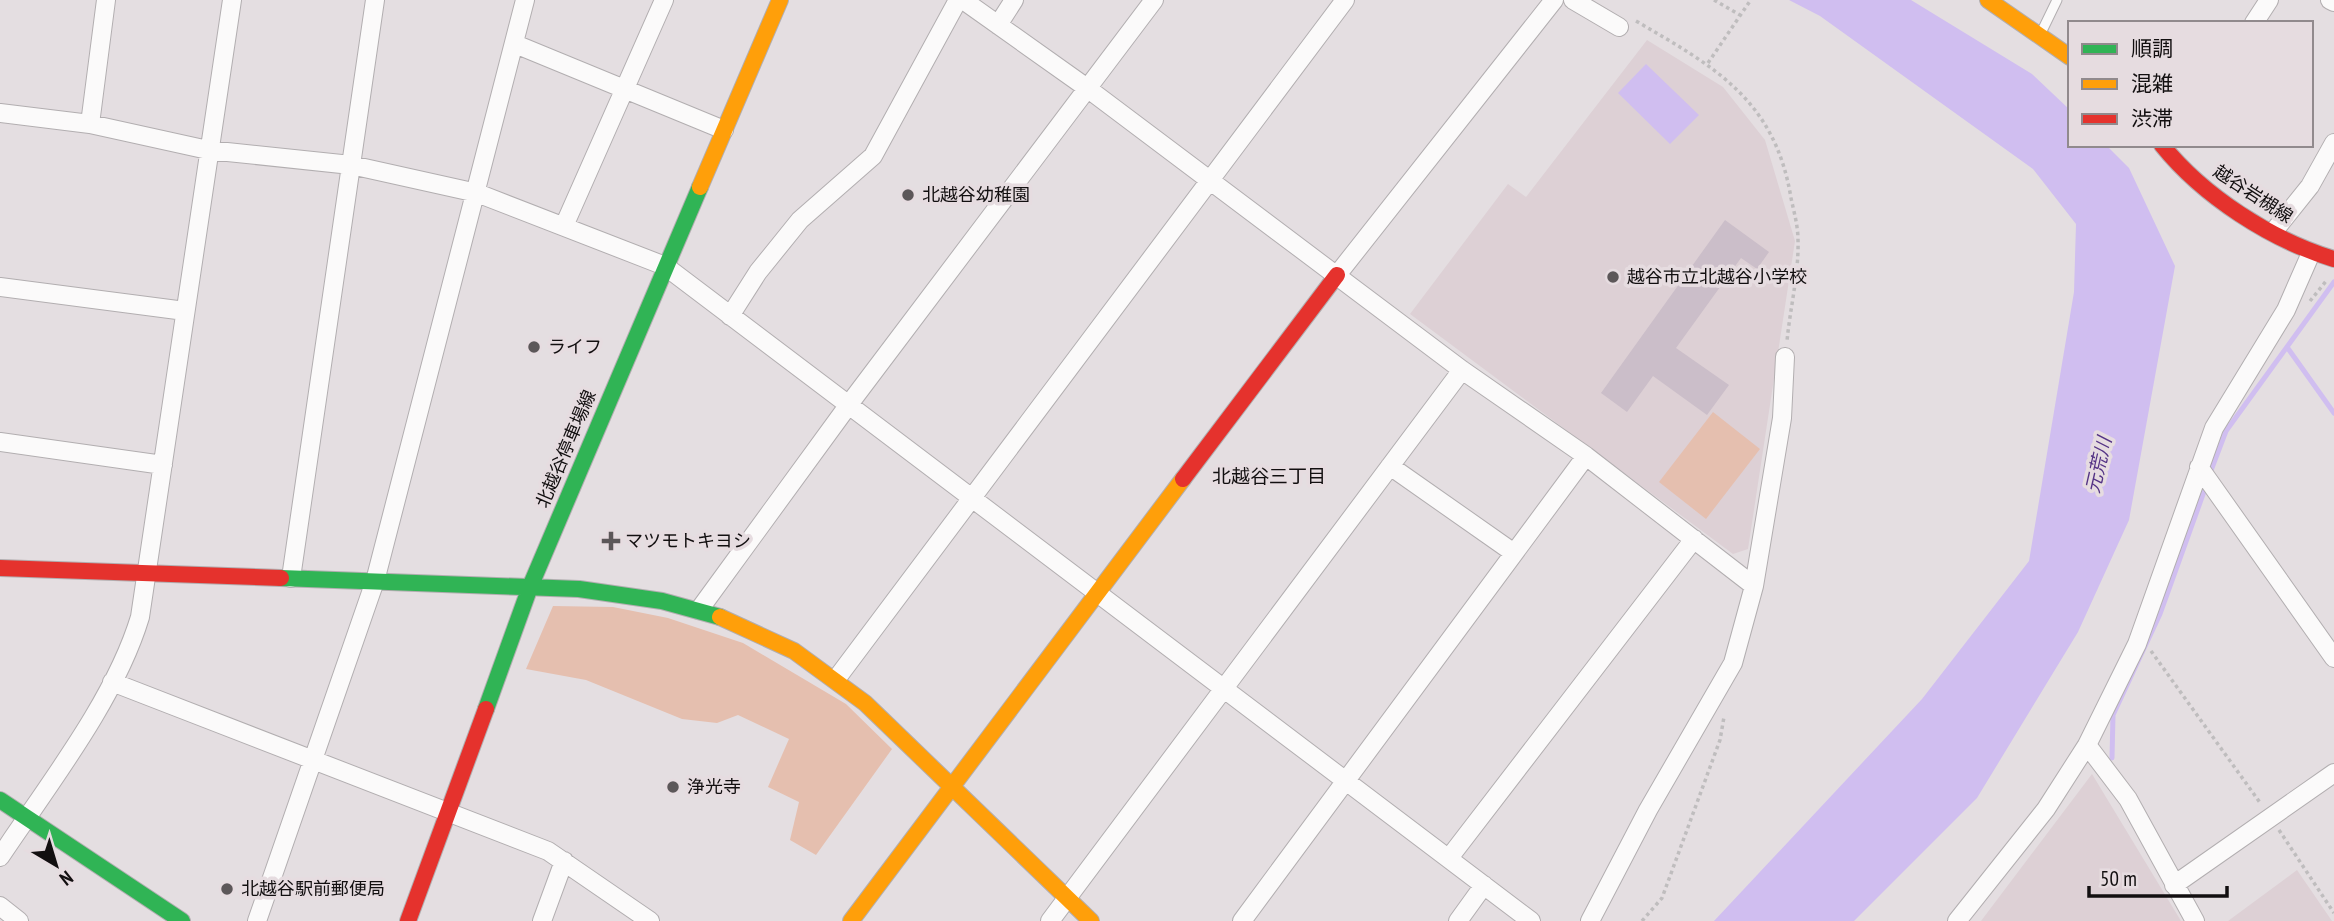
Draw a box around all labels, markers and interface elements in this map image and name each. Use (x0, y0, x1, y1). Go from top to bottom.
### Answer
legend (2068, 21, 2313, 147)
text: 順調 (2131, 35, 2173, 62)
text: 混雑 (2131, 70, 2173, 97)
text: 渋滞 (2131, 105, 2173, 132)
street label: 越谷岩槻線 (2209, 159, 2297, 228)
place label: 北越谷幼稚園 (922, 183, 1030, 206)
marker: 北越谷幼稚園 (900, 187, 916, 203)
place label: 越谷市立北越谷小学校 (1627, 265, 1807, 288)
marker: 越谷市立北越谷小学校 (1605, 269, 1621, 285)
place label: ライフ (548, 335, 602, 358)
marker: ライフ (526, 339, 542, 355)
street label: 北越谷停車場線 (530, 386, 601, 511)
water label: 元荒川 (2080, 433, 2117, 495)
district label: 北越谷三丁目 (1212, 464, 1326, 488)
place label: マツモトキヨシ (625, 529, 751, 552)
marker: マツモトキヨシ (603, 533, 619, 549)
place label: 浄光寺 (687, 775, 741, 798)
marker: 浄光寺 (665, 779, 681, 795)
north arrow (21, 830, 91, 900)
scale bar (2089, 855, 2227, 899)
text: 50 m (2100, 865, 2137, 892)
text: N (55, 866, 78, 891)
place label: 北越谷駅前郵便局 (241, 877, 385, 900)
marker: 北越谷駅前郵便局 (219, 881, 235, 897)

